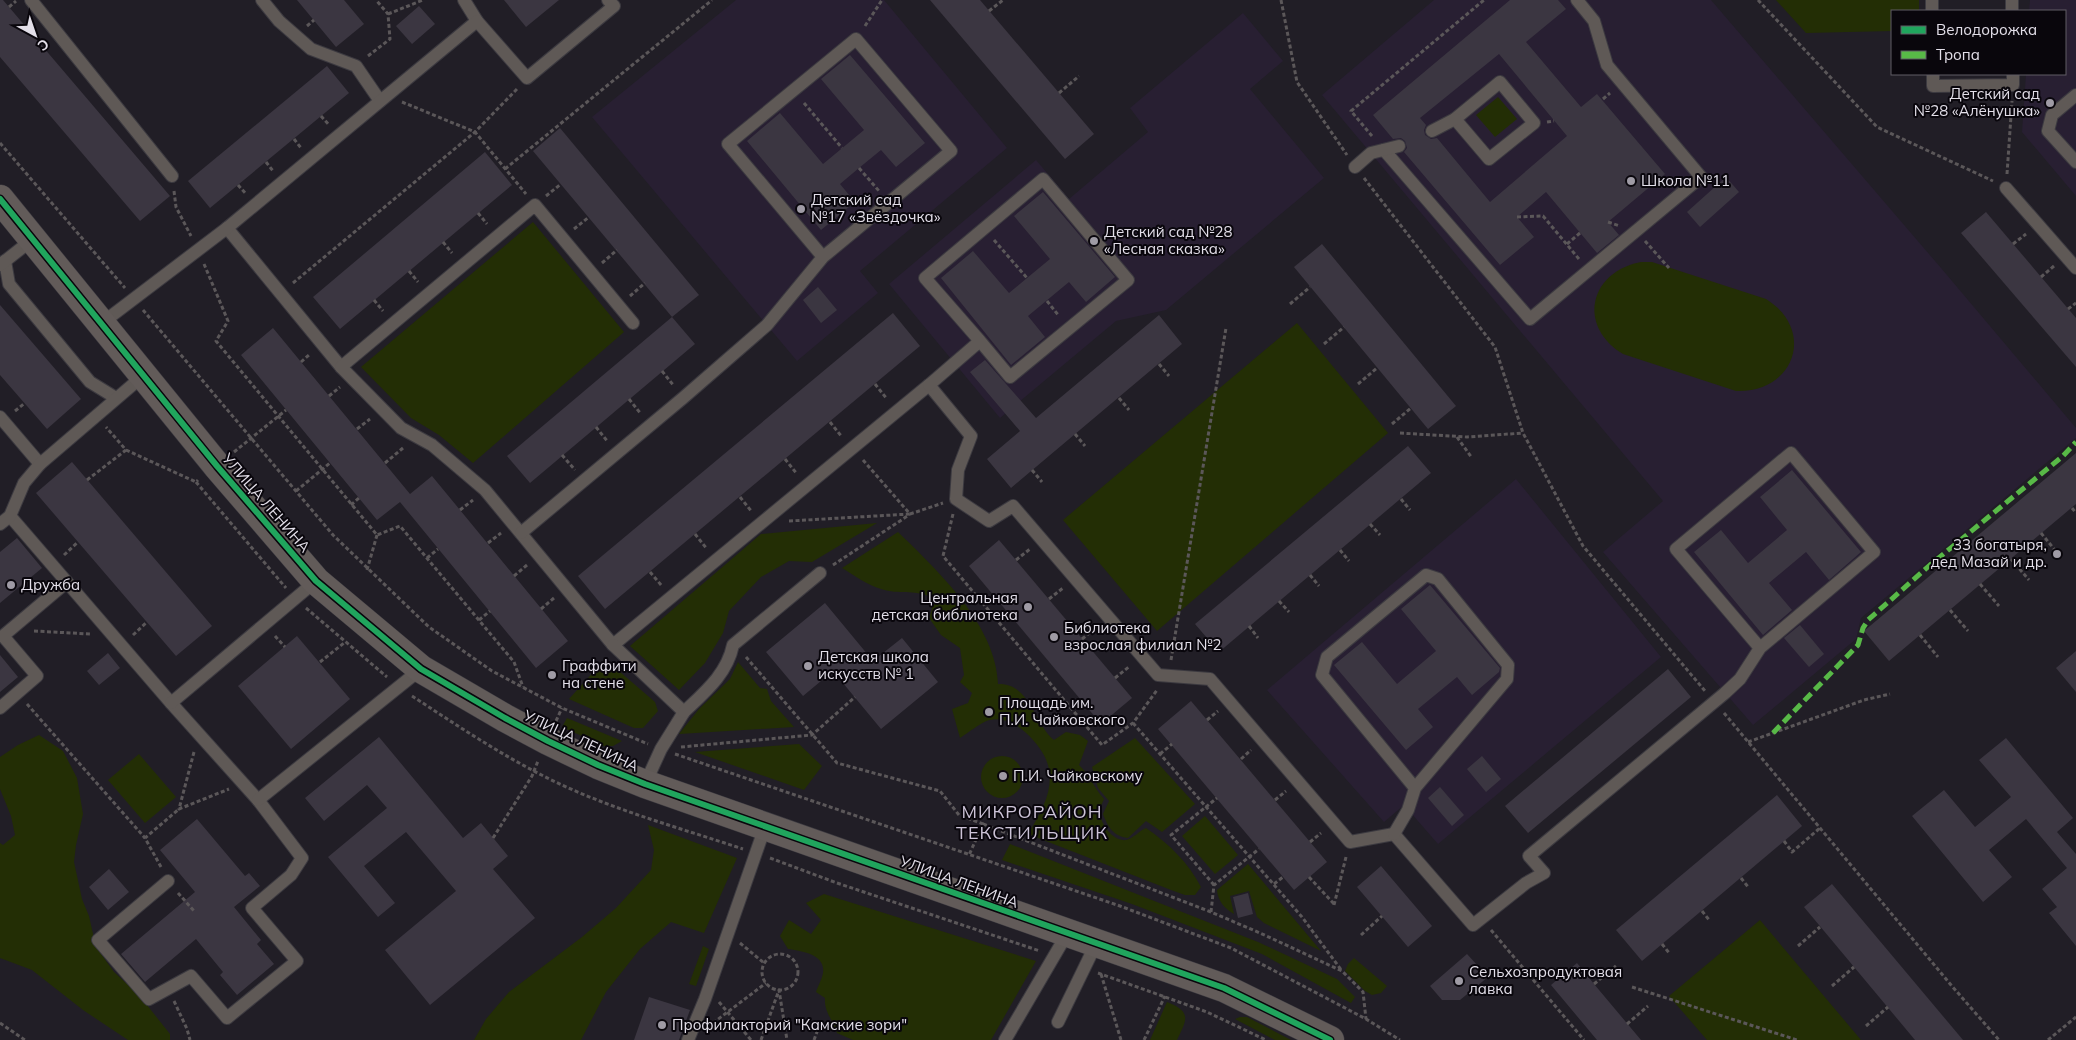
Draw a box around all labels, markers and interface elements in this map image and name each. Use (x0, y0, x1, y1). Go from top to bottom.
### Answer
north arrow (10, 10, 60, 60)
legend (1891, 10, 2066, 75)
text: Велодорожка (1936, 20, 2037, 39)
text: С (34, 35, 53, 55)
text: Тропа (1936, 45, 1980, 64)
place label: Детский сад №28 «Алёнушка» (1914, 84, 2040, 120)
marker: Детский сад №28 «Алёнушка» (2044, 97, 2056, 109)
place label: Школа №11 (1641, 171, 1730, 190)
marker: Школа №11 (1625, 175, 1637, 187)
place label: Детский сад №17 «Звёздочка» (811, 190, 941, 226)
marker: Детский сад №17 «Звёздочка» (795, 203, 807, 215)
place label: Детский сад №28 «Лесная сказка» (1104, 222, 1233, 258)
marker: Детский сад №28 «Лесная сказка» (1088, 235, 1100, 247)
street label: УЛИЦА ЛЕНИНА (218, 448, 315, 556)
place label: 33 богатыря, дед Мазай и др. (1931, 535, 2047, 571)
marker: 33 богатыря, дед Мазай и др. (2051, 548, 2063, 560)
place label: Дружба (21, 575, 80, 594)
marker: Дружба (5, 579, 17, 591)
place label: Центральная детская библиотека (872, 588, 1018, 624)
marker: Центральная детская библиотека (1022, 601, 1034, 613)
place label: Библиотека взрослая филиал №2 (1064, 618, 1222, 654)
marker: Библиотека взрослая филиал №2 (1048, 631, 1060, 643)
place label: Детская школа искусств № 1 (818, 647, 929, 683)
place label: Граффити на стене (562, 656, 637, 692)
marker: Детская школа искусств № 1 (802, 660, 814, 672)
marker: Граффити на стене (546, 669, 558, 681)
place label: Площадь им. П.И. Чайковского (999, 693, 1126, 729)
street label: УЛИЦА ЛЕНИНА (520, 705, 642, 776)
marker: Площадь им. П.И. Чайковского (983, 706, 995, 718)
place label: П.И. Чайковскому (1013, 766, 1143, 785)
marker: П.И. Чайковскому (997, 770, 1009, 782)
district label: МИКРОРАЙОН ТЕКСТИЛЬЩИК (956, 800, 1108, 844)
street label: УЛИЦА ЛЕНИНА (896, 851, 1021, 912)
place label: Сельхозпродуктовая лавка (1469, 962, 1622, 998)
marker: Сельхозпродуктовая лавка (1453, 975, 1465, 987)
place label: Профилакторий "Камские зори" (672, 1015, 907, 1034)
marker: Профилакторий "Камские зори" (656, 1019, 668, 1031)

